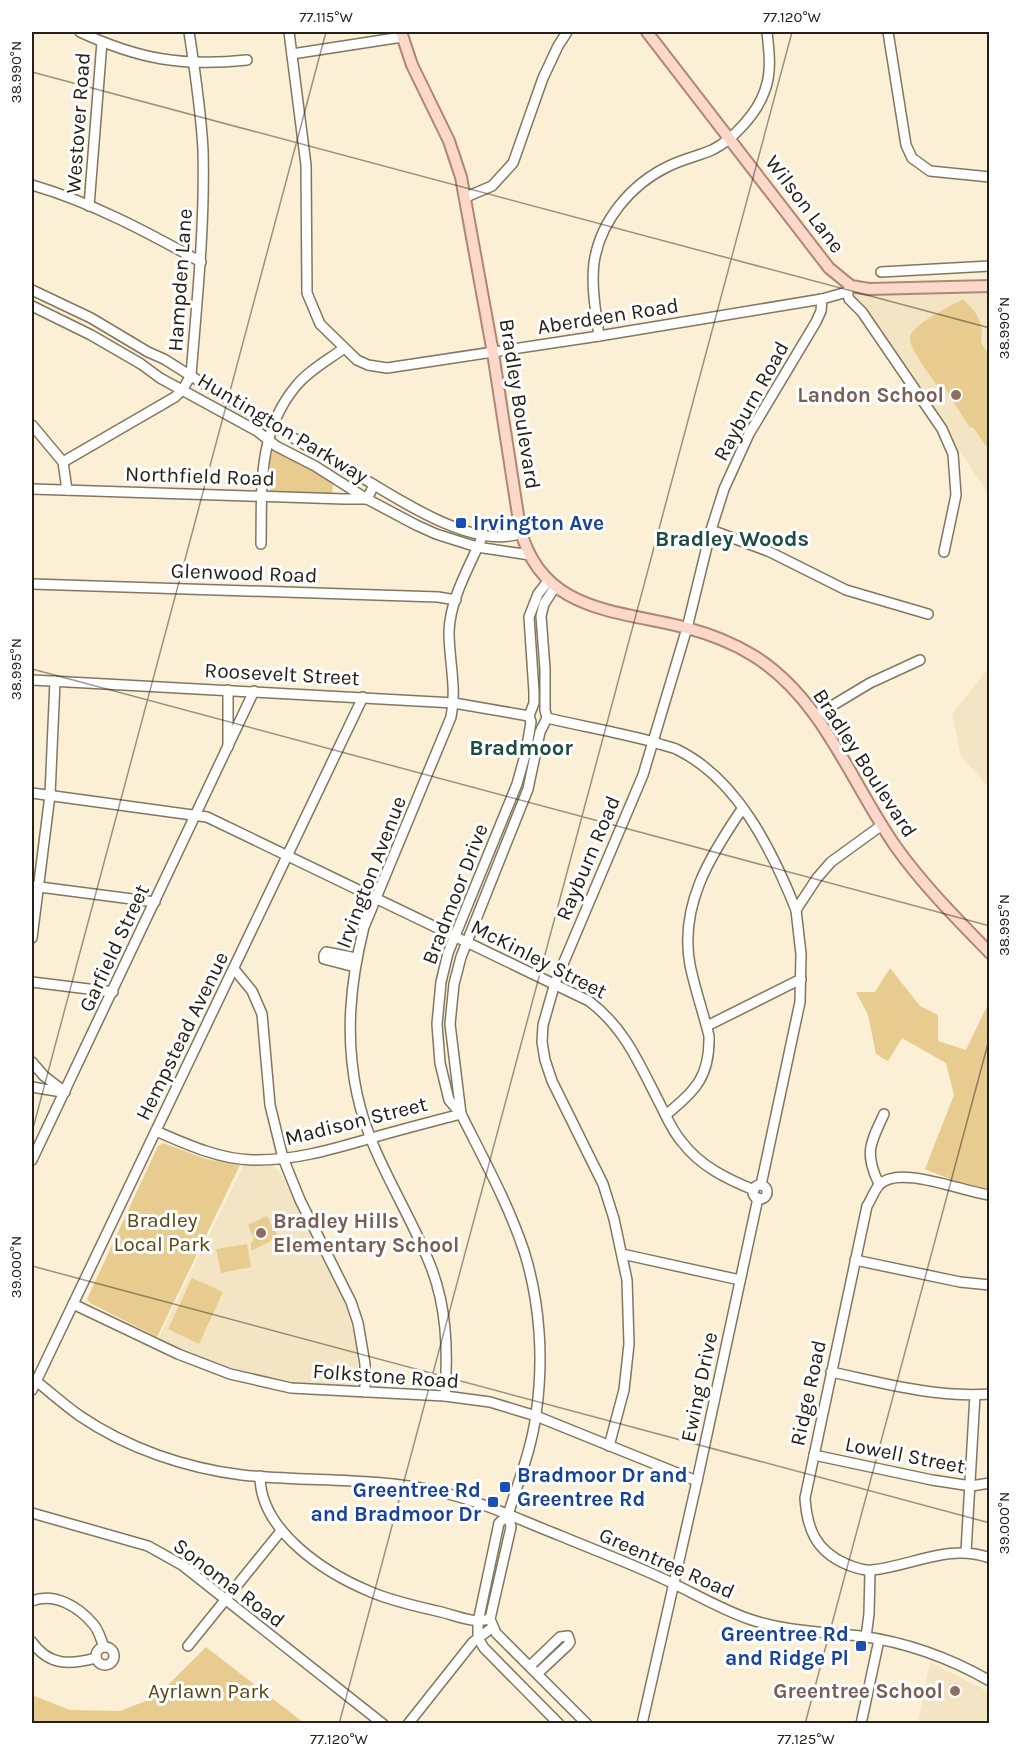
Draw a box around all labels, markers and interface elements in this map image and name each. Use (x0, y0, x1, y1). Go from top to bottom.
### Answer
text: 77.115°W (299, 8, 353, 26)
text: 77.120°W (763, 8, 822, 26)
text: 38.990°N (7, 41, 25, 103)
street label: Westover Road (61, 52, 95, 194)
street label: Wilson Lane (761, 150, 849, 258)
street label: Hampden Lane (163, 208, 197, 352)
street label: Aberdeen Road (536, 293, 680, 339)
text: 38.990°N (995, 297, 1013, 359)
street label: Bradley Boulevard (495, 317, 545, 491)
street label: Rayburn Road (708, 337, 794, 465)
street label: Huntington Parkway (194, 368, 373, 488)
place label: Landon School (797, 383, 944, 407)
marker: Landon School (949, 388, 963, 402)
street label: Northfield Road (125, 461, 275, 491)
place label: Irvington Ave (473, 511, 604, 535)
marker: Irvington Ave (454, 516, 468, 530)
district label: Bradley Woods (655, 526, 809, 552)
street label: Glenwood Road (170, 558, 318, 588)
text: 38.995°N (7, 638, 25, 700)
street label: Roosevelt Street (204, 658, 360, 690)
street label: Bradley Boulevard (808, 684, 922, 842)
district label: Bradmoor (469, 735, 573, 761)
street label: Rayburn Road (551, 792, 625, 924)
street label: Irvington Avenue (331, 793, 411, 951)
street label: Bradmoor Drive (417, 820, 493, 968)
street label: Garfield Street (74, 880, 154, 1016)
text: 38.995°N (995, 894, 1013, 956)
street label: McKinley Street (467, 914, 611, 1004)
street label: Hempstead Avenue (131, 948, 233, 1124)
street label: Madison Street (282, 1092, 430, 1150)
park label: Bradley Local Park (113, 1208, 211, 1256)
place label: Bradley Hills Elementary School (273, 1209, 459, 1257)
marker: Bradley Hills Elementary School (254, 1226, 268, 1240)
text: 39.000°N (7, 1236, 25, 1298)
street label: Ewing Drive (676, 1330, 722, 1444)
street label: Ridge Road (785, 1338, 831, 1448)
street label: Folkstone Road (312, 1359, 460, 1393)
street label: Lowell Street (843, 1432, 967, 1478)
place label: Bradmoor Dr and Greentree Rd (517, 1463, 688, 1511)
place label: Greentree Rd and Bradmoor Dr (310, 1478, 482, 1526)
marker: Bradmoor Dr and Greentree Rd (498, 1480, 512, 1494)
text: 39.000°N (995, 1492, 1013, 1554)
marker: Greentree Rd and Bradmoor Dr (486, 1495, 500, 1509)
street label: Greentree Road (596, 1522, 738, 1604)
street label: Sonoma Road (169, 1533, 289, 1633)
place label: Greentree Rd and Ridge Pl (721, 1622, 849, 1670)
marker: Greentree Rd and Ridge Pl (854, 1639, 868, 1653)
park label: Ayrlawn Park (148, 1679, 270, 1703)
place label: Greentree School (773, 1679, 943, 1703)
marker: Greentree School (948, 1684, 962, 1698)
text: 77.120°W (310, 1730, 369, 1748)
text: 77.125°W (777, 1730, 835, 1748)

